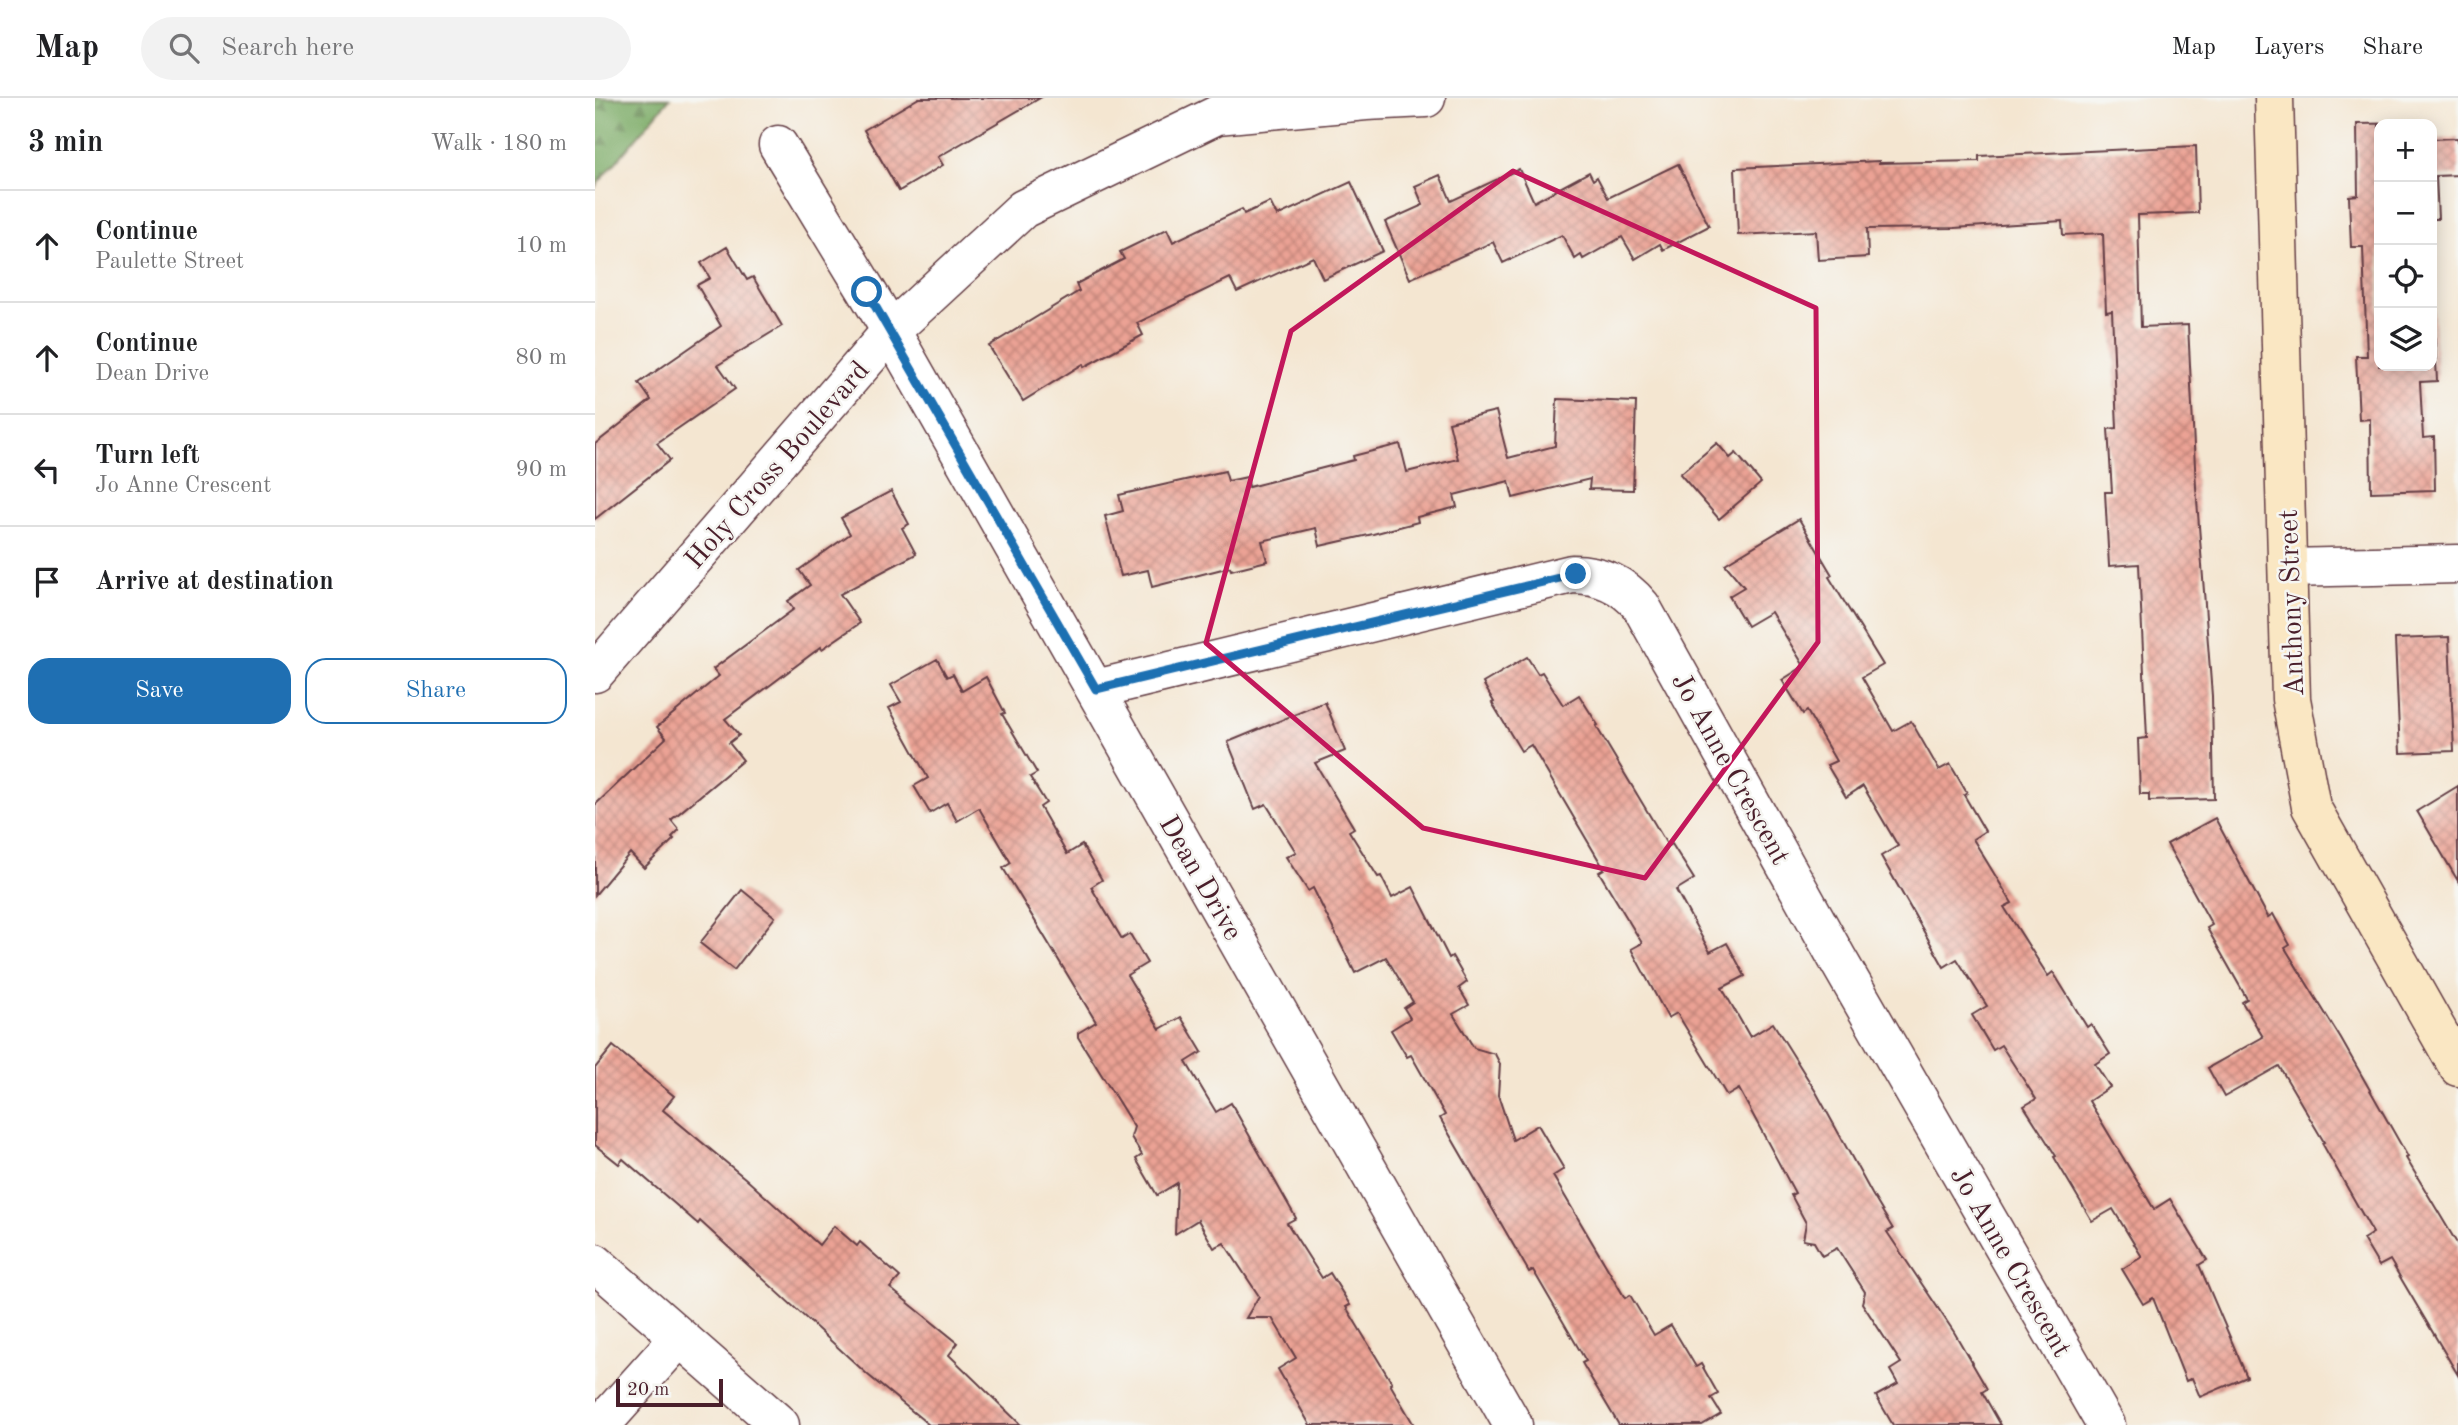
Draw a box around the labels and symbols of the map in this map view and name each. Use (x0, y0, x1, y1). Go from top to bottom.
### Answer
route start (851, 276, 882, 307)
street label: Holy Cross Boulevard (681, 357, 876, 575)
street label: Anthony Street (2276, 509, 2310, 697)
route end (1560, 558, 1591, 589)
street label: Jo Anne Crescent (1665, 669, 1794, 870)
street label: Dean Drive (1153, 811, 1246, 946)
street label: Jo Anne Crescent (1944, 1163, 2075, 1362)
scale bar (616, 1376, 723, 1408)

